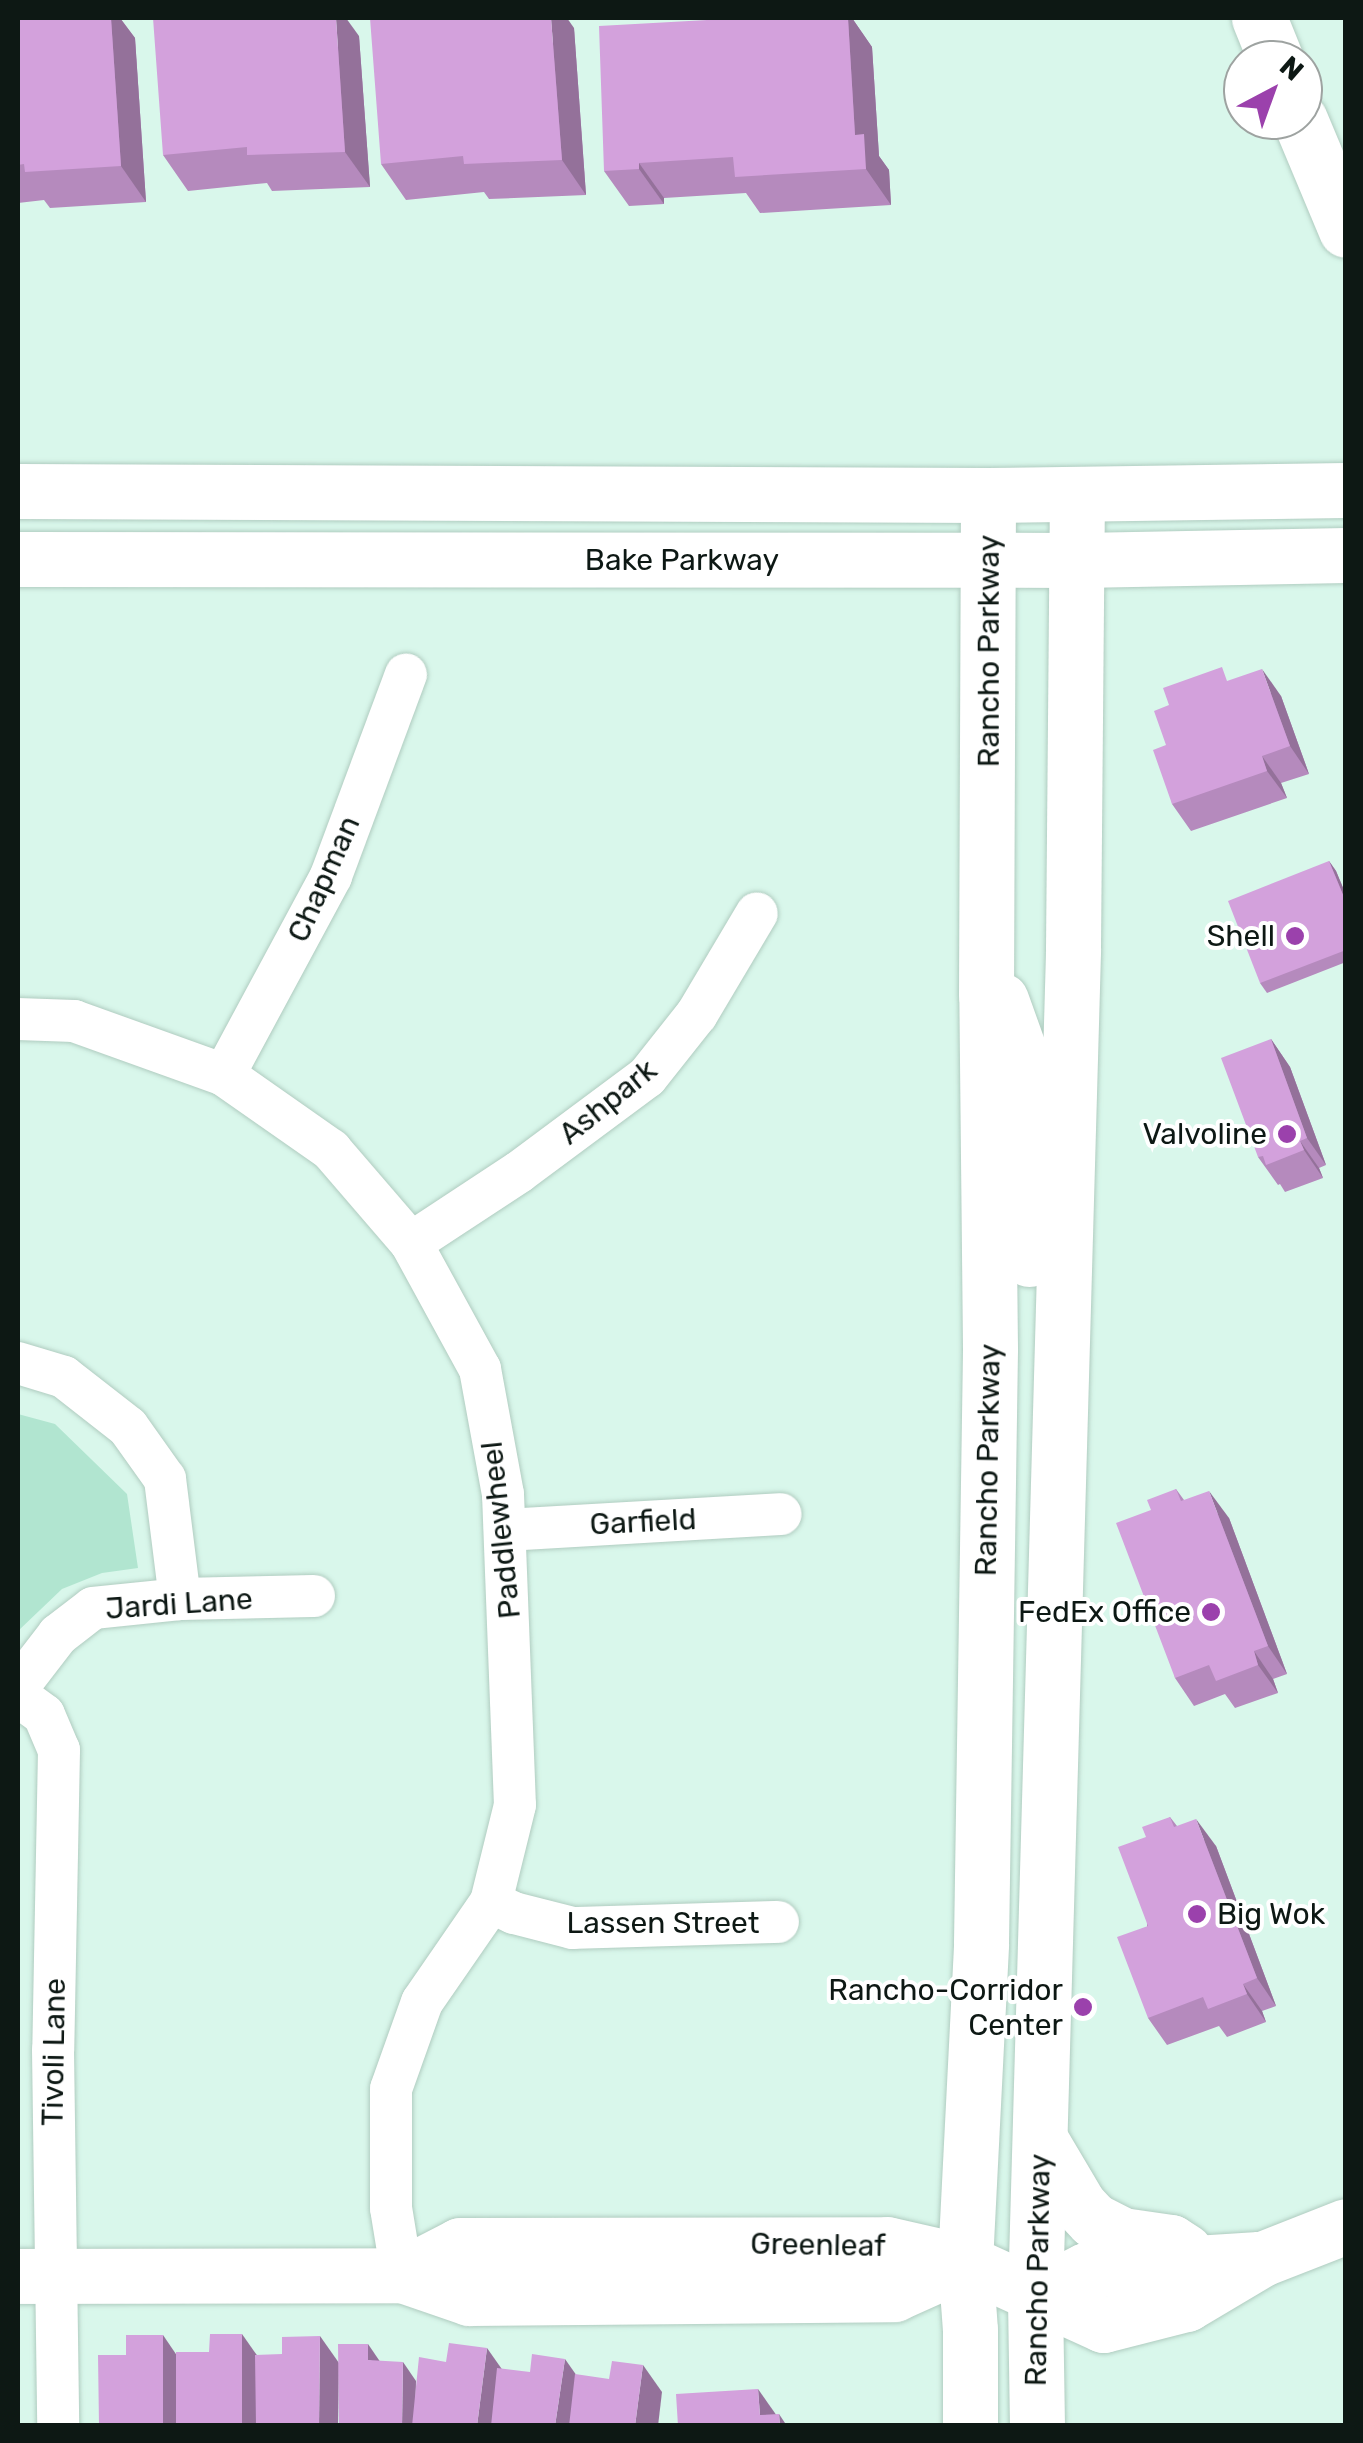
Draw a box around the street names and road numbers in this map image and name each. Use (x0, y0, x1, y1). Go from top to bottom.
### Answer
street label: Rancho Parkway (971, 535, 1007, 767)
street label: Bake Parkway (585, 542, 779, 578)
street label: Chapman (280, 810, 368, 948)
street label: Ashpark (552, 1052, 664, 1152)
street label: Rancho Parkway (968, 1343, 1008, 1577)
street label: Paddlewheel (474, 1440, 528, 1620)
street label: Garfield (589, 1501, 697, 1543)
street label: Jardi Lane (104, 1581, 254, 1627)
street label: Lassen Street (566, 1905, 760, 1941)
street label: Tivoli Lane (35, 1978, 73, 2126)
street label: Rancho Parkway (1018, 2153, 1058, 2387)
street label: Greenleaf (750, 2226, 886, 2264)

